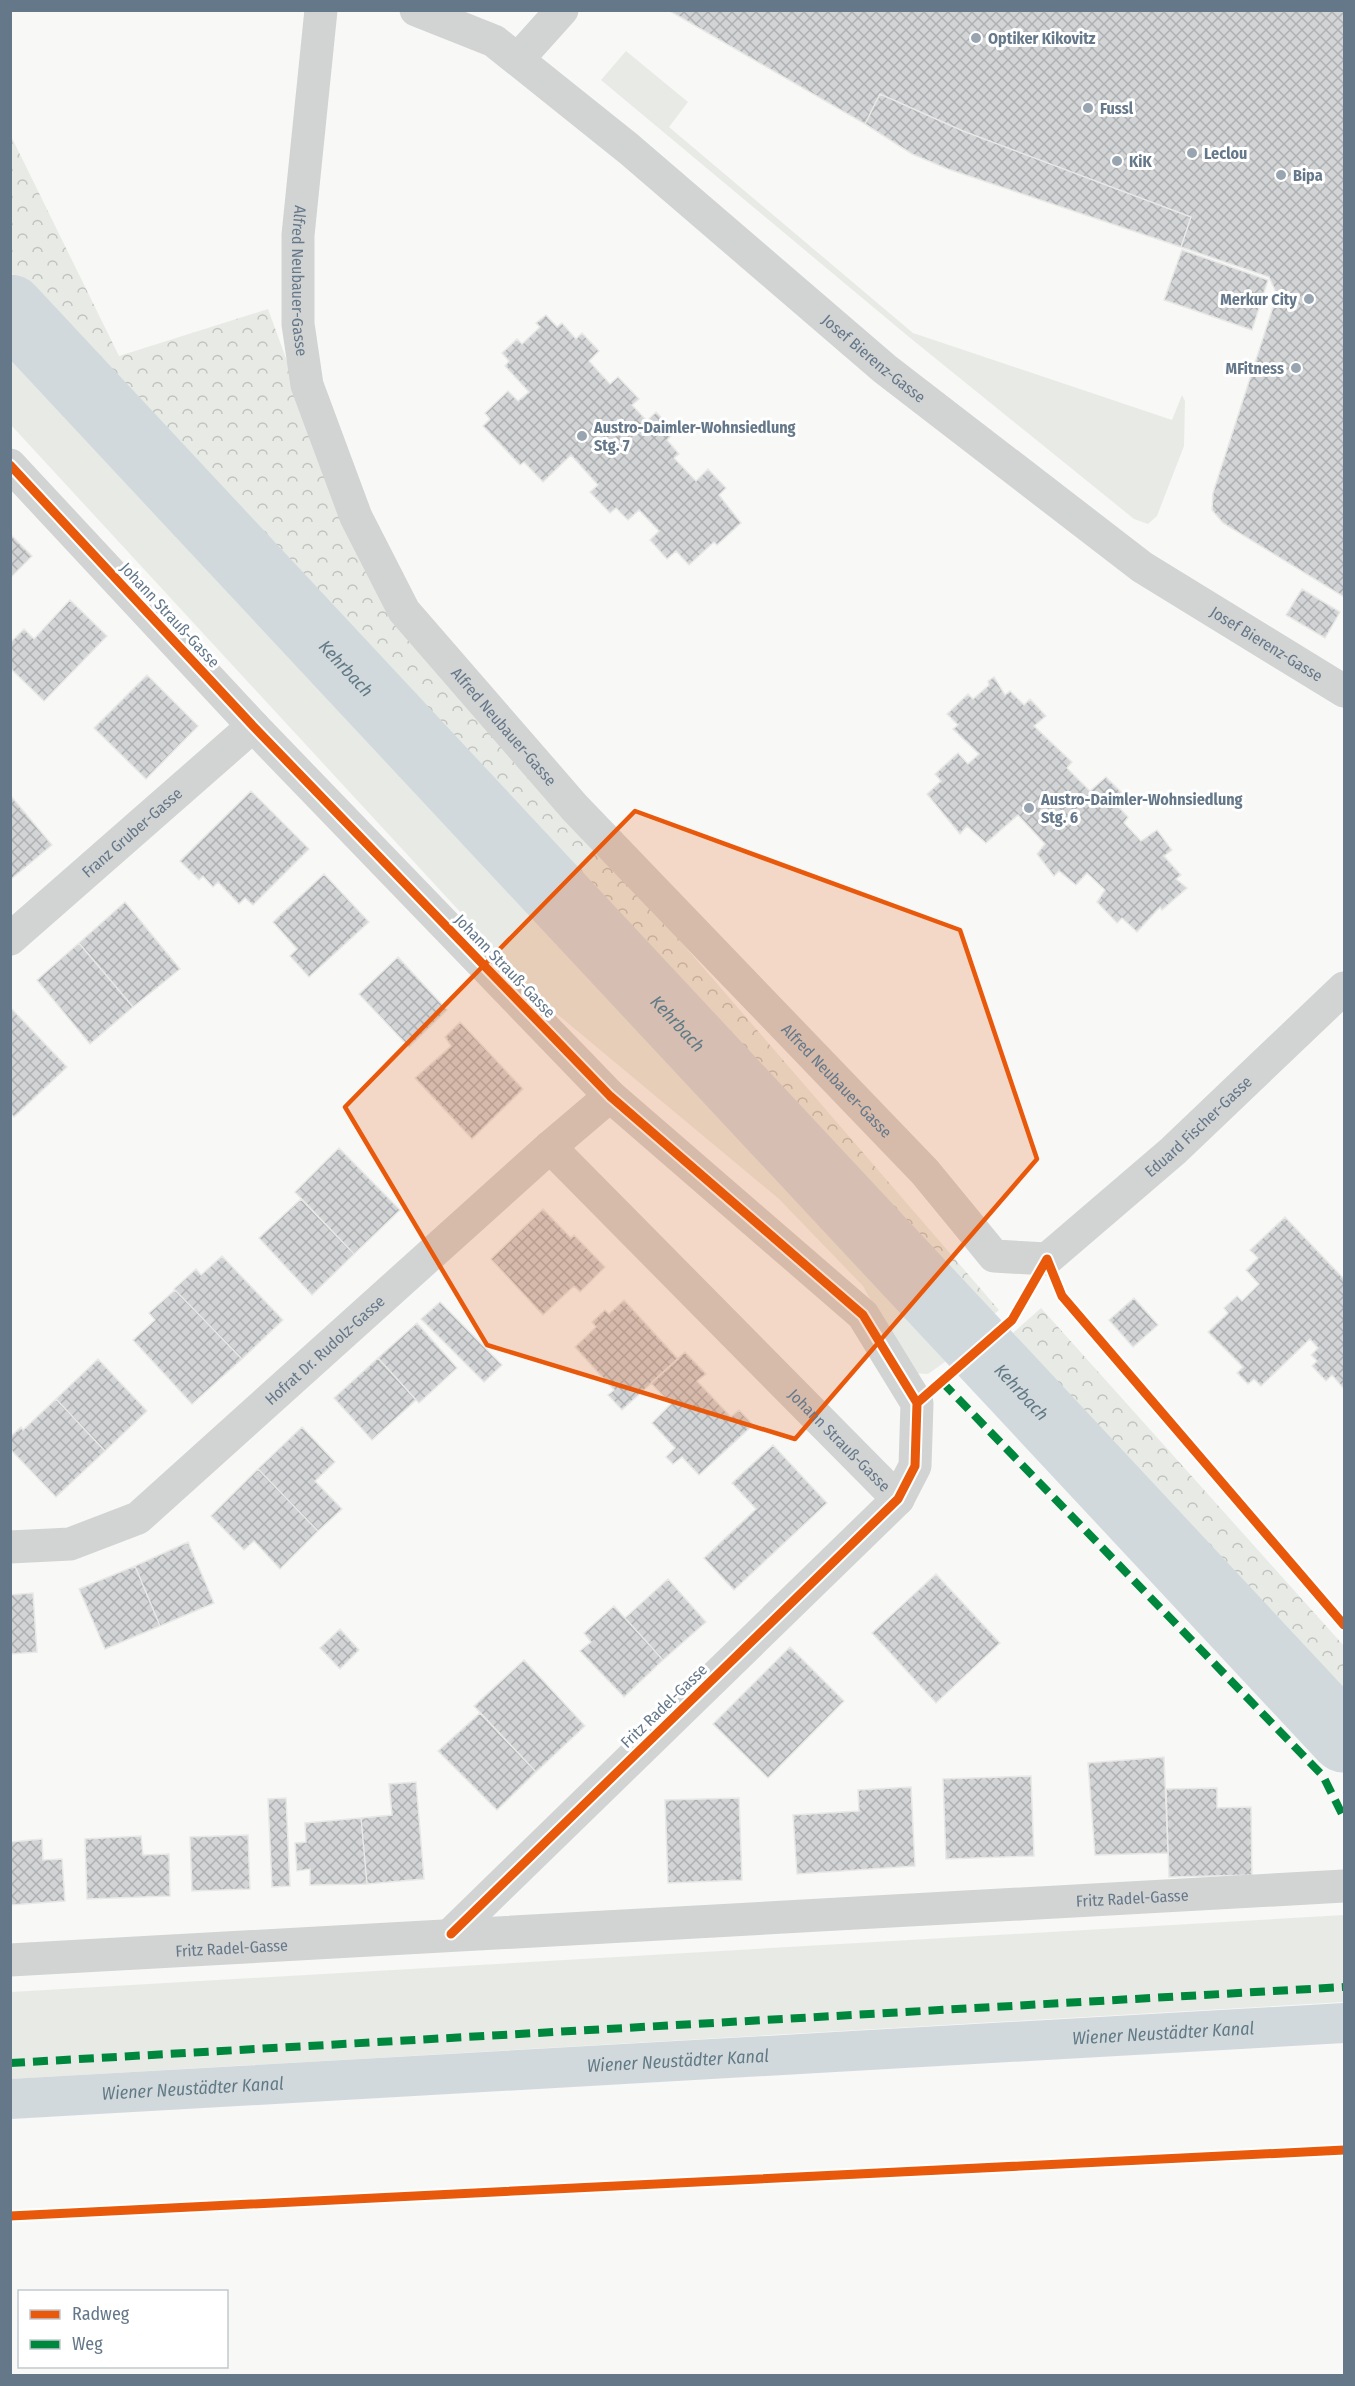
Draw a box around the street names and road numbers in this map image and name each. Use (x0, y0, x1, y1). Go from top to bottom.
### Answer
street label: Alfred Neubauer-Gasse (288, 205, 312, 357)
street label: Josef Bierenz-Gasse (818, 310, 930, 406)
street label: Johann Strauß-Gasse (116, 559, 224, 672)
street label: Josef Bierenz-Gasse (1207, 602, 1326, 685)
street label: Alfred Neubauer-Gasse (448, 663, 561, 790)
street label: Franz Gruber-Gasse (78, 783, 186, 881)
street label: Johann Strauß-Gasse (451, 910, 559, 1022)
street label: Alfred Neubauer-Gasse (778, 1020, 896, 1141)
street label: Eduard Fischer-Gasse (1141, 1072, 1256, 1181)
street label: Hofrat Dr. Rudolz-Gasse (261, 1291, 388, 1409)
street label: Johann Strauß-Gasse (785, 1385, 895, 1495)
street label: Fritz Radel-Gasse (617, 1660, 711, 1752)
street label: Fritz Radel-Gasse (1076, 1885, 1189, 1910)
street label: Fritz Radel-Gasse (175, 1935, 289, 1960)

